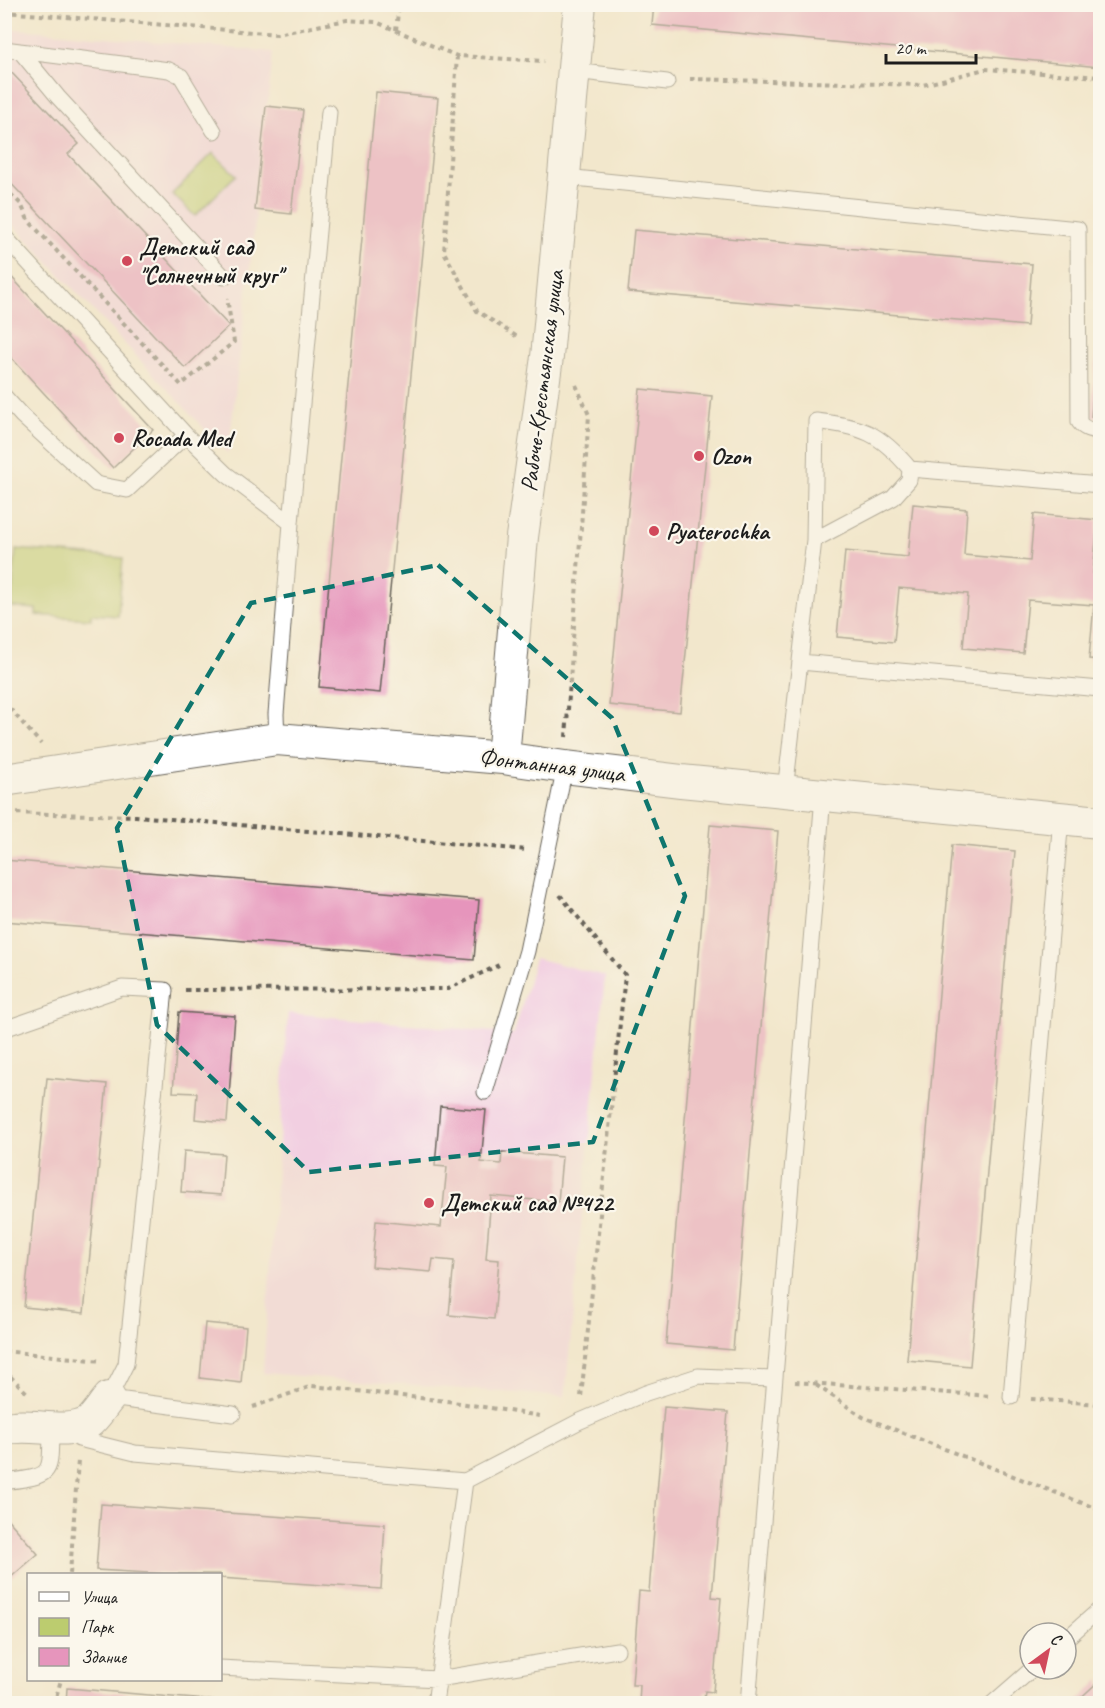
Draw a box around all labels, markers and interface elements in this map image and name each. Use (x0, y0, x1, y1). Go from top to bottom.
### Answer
scale bar (886, 27, 976, 65)
text: 20 m (895, 37, 928, 59)
place label: Детский сад "Солнечный круг" (139, 232, 287, 290)
marker: Детский сад "Солнечный круг" (120, 254, 134, 268)
street label: Рабоче-Крестьянская улица (514, 267, 571, 493)
place label: Rocada Med (131, 423, 236, 453)
marker: Rocada Med (112, 431, 126, 445)
place label: Ozon (711, 441, 752, 471)
marker: Ozon (692, 449, 706, 463)
place label: Pyaterochka (666, 516, 771, 546)
marker: Pyaterochka (647, 524, 661, 538)
street label: Фонтанная улица (477, 741, 628, 789)
place label: Детский сад №422 (441, 1188, 615, 1218)
marker: Детский сад №422 (422, 1196, 436, 1210)
legend (27, 1573, 222, 1681)
text: Улица (81, 1586, 118, 1608)
text: Парк (81, 1616, 115, 1638)
north arrow (1018, 1621, 1078, 1681)
text: С (1047, 1629, 1066, 1651)
text: Здание (81, 1646, 127, 1668)

